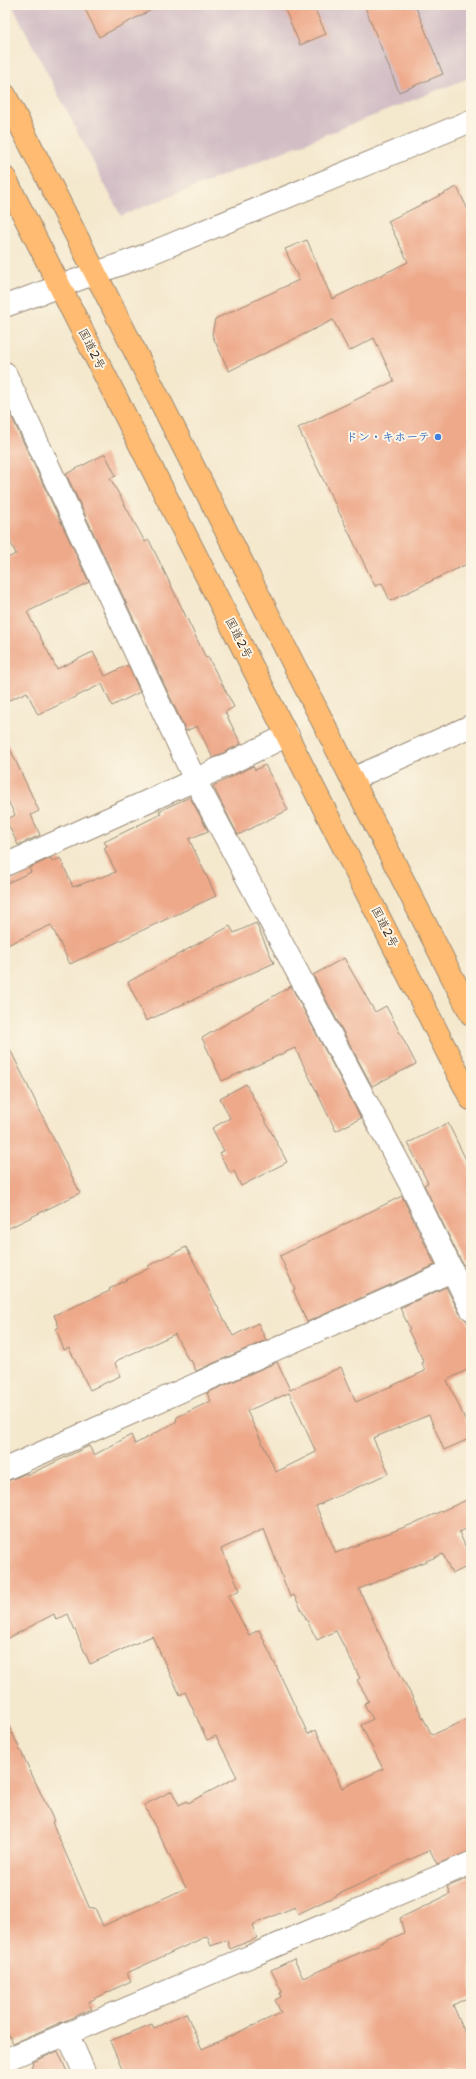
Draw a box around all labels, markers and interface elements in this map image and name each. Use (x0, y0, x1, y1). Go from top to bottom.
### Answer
street label: 国道2号 (75, 326, 109, 372)
place label: ドン・キホーテ (346, 429, 430, 445)
marker: ドン・キホーテ (433, 432, 443, 442)
street label: 国道2号 (222, 615, 256, 661)
street label: 国道2号 (368, 904, 402, 950)

